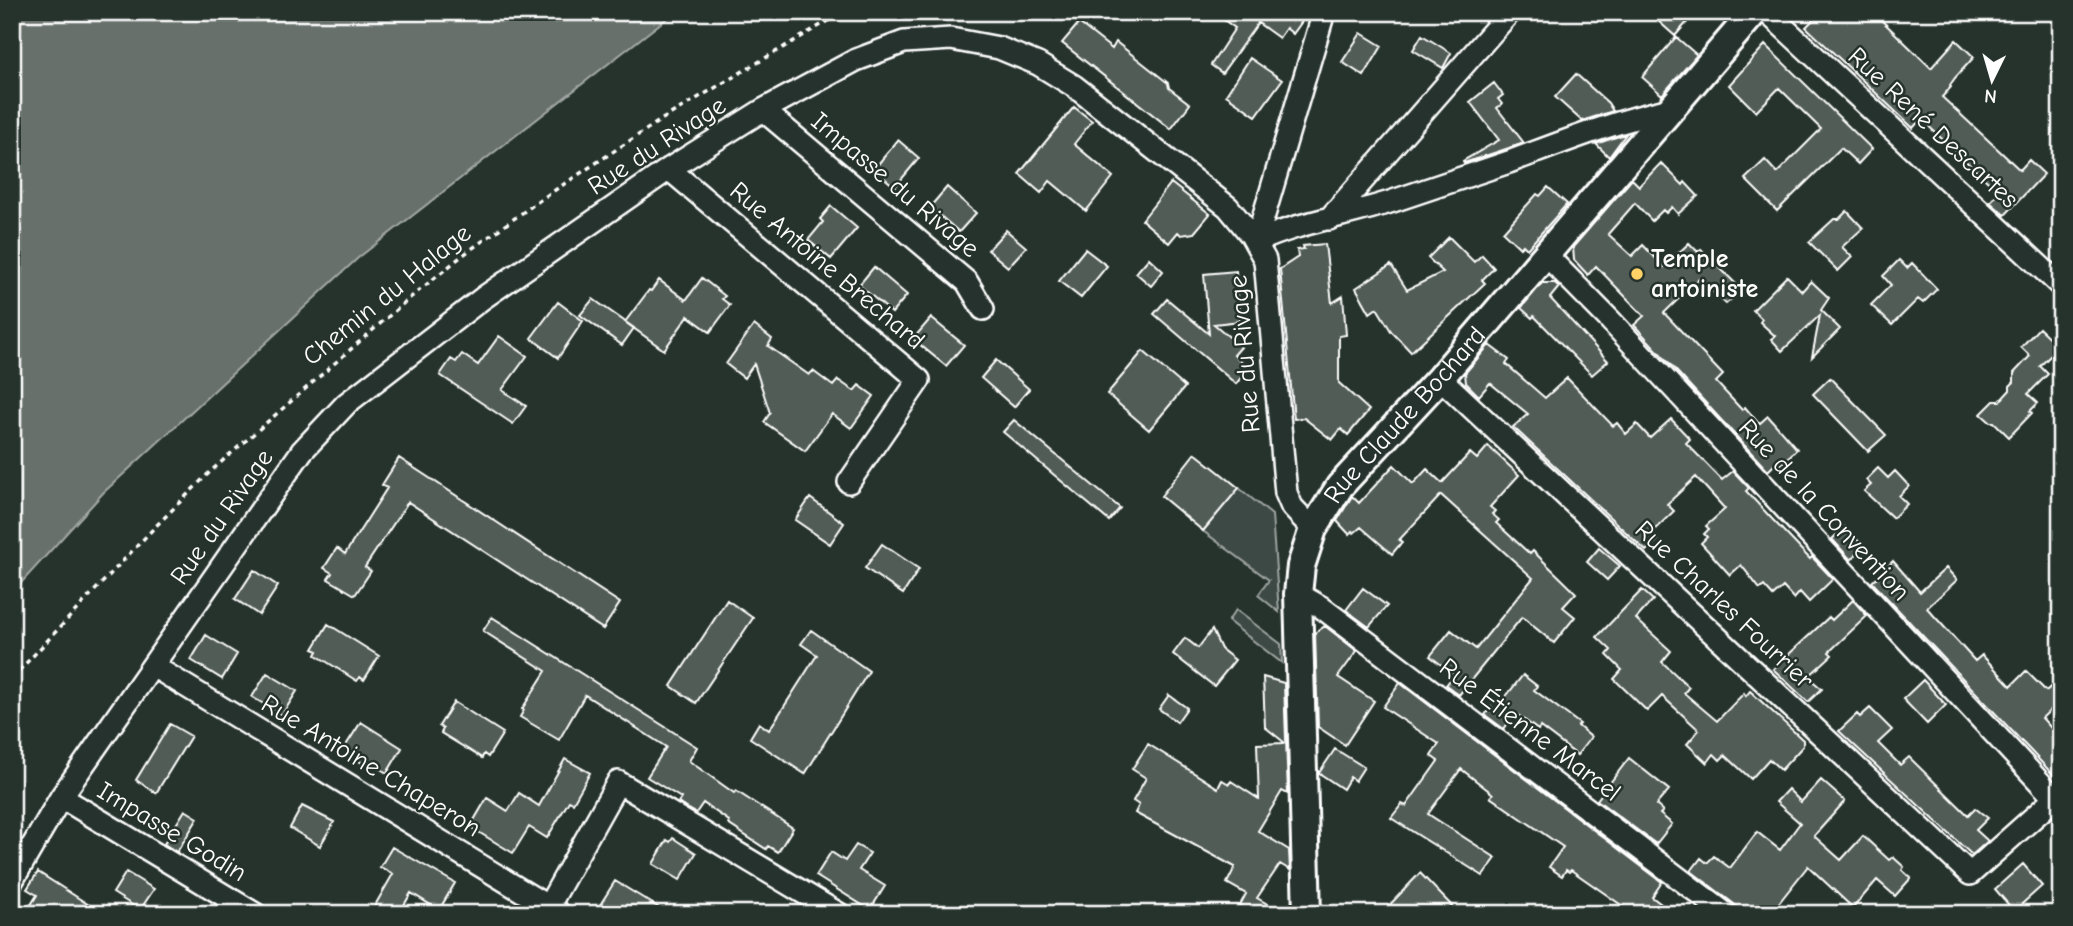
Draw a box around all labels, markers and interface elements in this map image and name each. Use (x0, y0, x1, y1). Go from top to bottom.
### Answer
street label: Rue René Descartes (1842, 41, 2024, 215)
north arrow (1958, 46, 2028, 116)
text: N (1983, 84, 1998, 107)
street label: Rue du Rivage (582, 90, 732, 202)
street label: Impasse du Rivage (805, 106, 985, 264)
street label: Rue Antoine Brechard (724, 176, 930, 356)
street label: Chemin du Halage (297, 218, 477, 372)
place label: Temple antoiniste (1651, 244, 1758, 304)
marker: Temple antoiniste (1629, 266, 1645, 282)
street label: Rue du Rivage (1223, 274, 1267, 434)
street label: Rue Claude Bochard (1318, 321, 1492, 509)
street label: Rue de la Convention (1732, 413, 1916, 607)
street label: Rue du Rivage (164, 444, 280, 590)
street label: Rue Charles Fourrier (1629, 515, 1820, 696)
street label: Rue Étienne Marcel (1434, 651, 1627, 808)
street label: Rue Antoine Chaperon (256, 689, 486, 843)
street label: Impasse Godin (92, 776, 252, 888)

